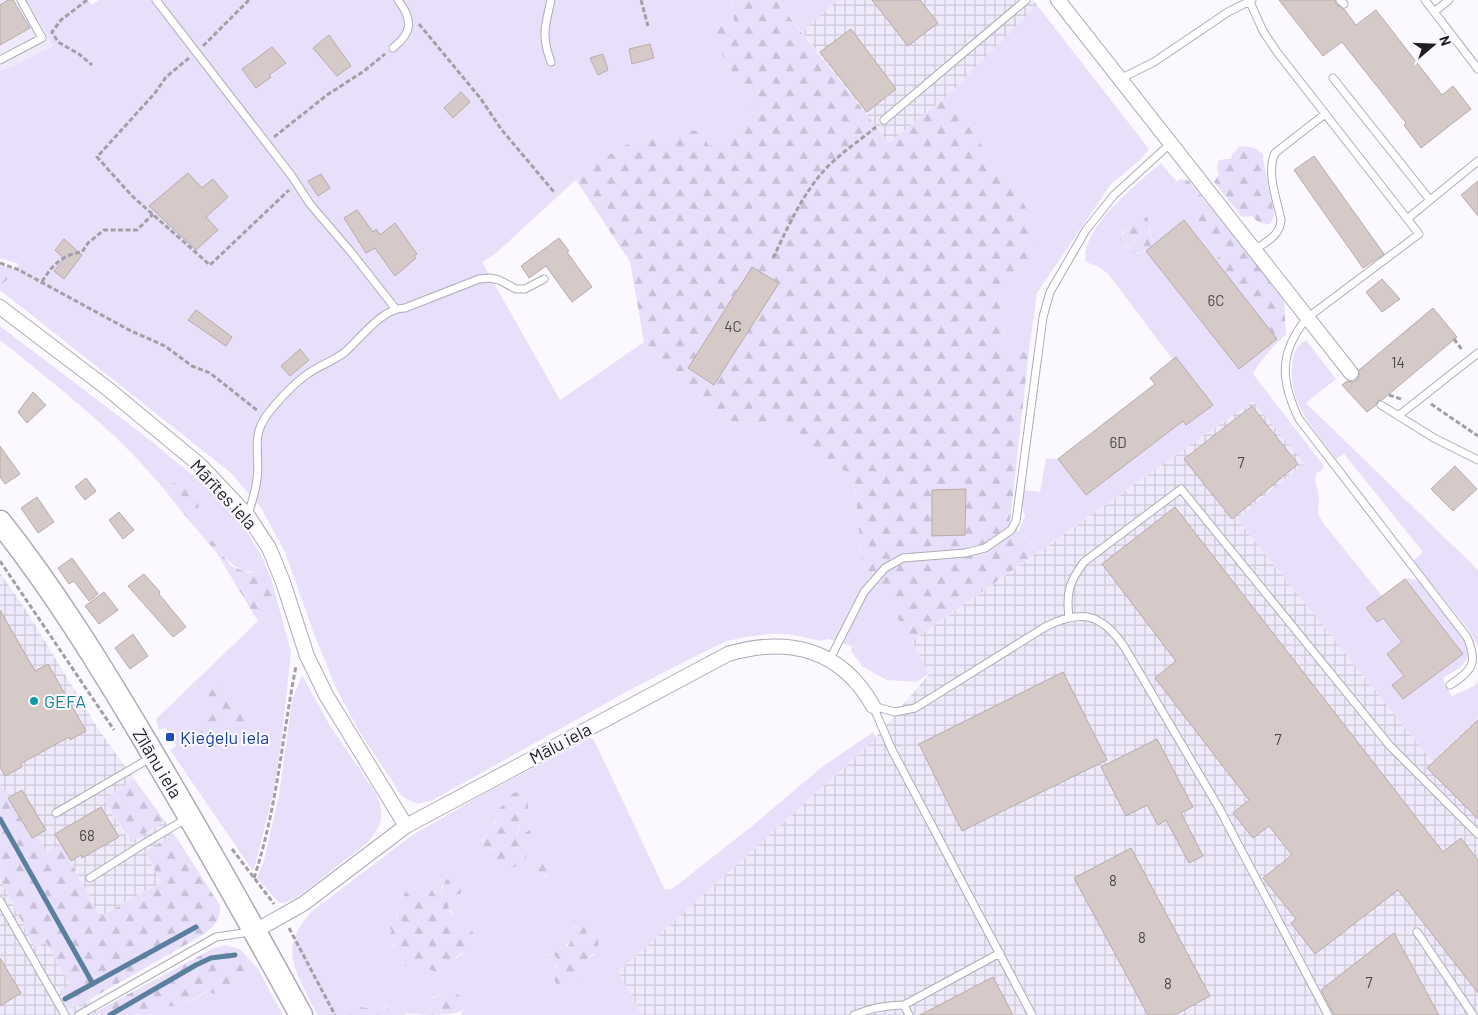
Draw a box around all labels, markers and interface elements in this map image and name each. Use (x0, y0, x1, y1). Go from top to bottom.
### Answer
north arrow (1408, 20, 1458, 70)
text: N (1436, 33, 1455, 48)
house number: 6C (1208, 291, 1224, 309)
house number: 4C (724, 317, 742, 335)
house number: 14 (1391, 353, 1405, 371)
house number: 6D (1110, 433, 1127, 451)
house number: 7 (1237, 453, 1245, 471)
street label: Mārītes iela (186, 454, 262, 534)
place label: GEFA (44, 690, 86, 712)
marker: GEFA (28, 695, 40, 707)
street label: Mālu iela (525, 718, 595, 768)
street label: Zīlānu iela (129, 724, 187, 802)
place label: Ķieģeļu iela (180, 726, 269, 748)
house number: 7 (1274, 730, 1282, 748)
marker: Ķieģeļu iela (164, 731, 176, 743)
house number: 68 (79, 826, 95, 844)
house number: 8 (1109, 871, 1117, 889)
house number: 8 (1138, 928, 1146, 946)
house number: 7 (1365, 973, 1373, 991)
house number: 8 (1164, 974, 1172, 992)

